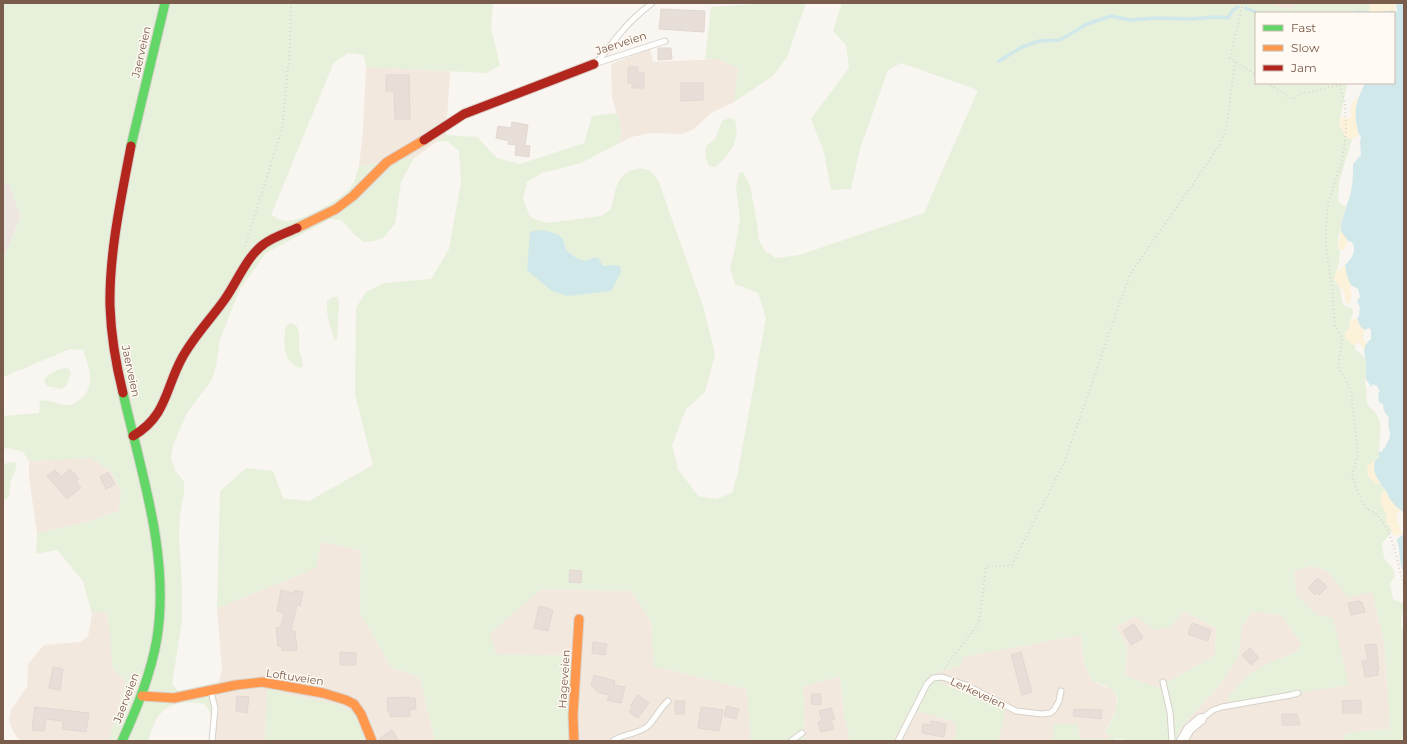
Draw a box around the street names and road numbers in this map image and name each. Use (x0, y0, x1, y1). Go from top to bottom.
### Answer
street label: Jaerveien (128, 25, 154, 80)
street label: Jaerveien (593, 28, 648, 58)
street label: Jaerveien (118, 343, 143, 398)
street label: Hageveien (555, 649, 573, 709)
street label: Loftuveien (265, 666, 325, 688)
street label: Jaerveien (110, 671, 142, 726)
street label: Lerkeveien (948, 674, 1008, 712)

